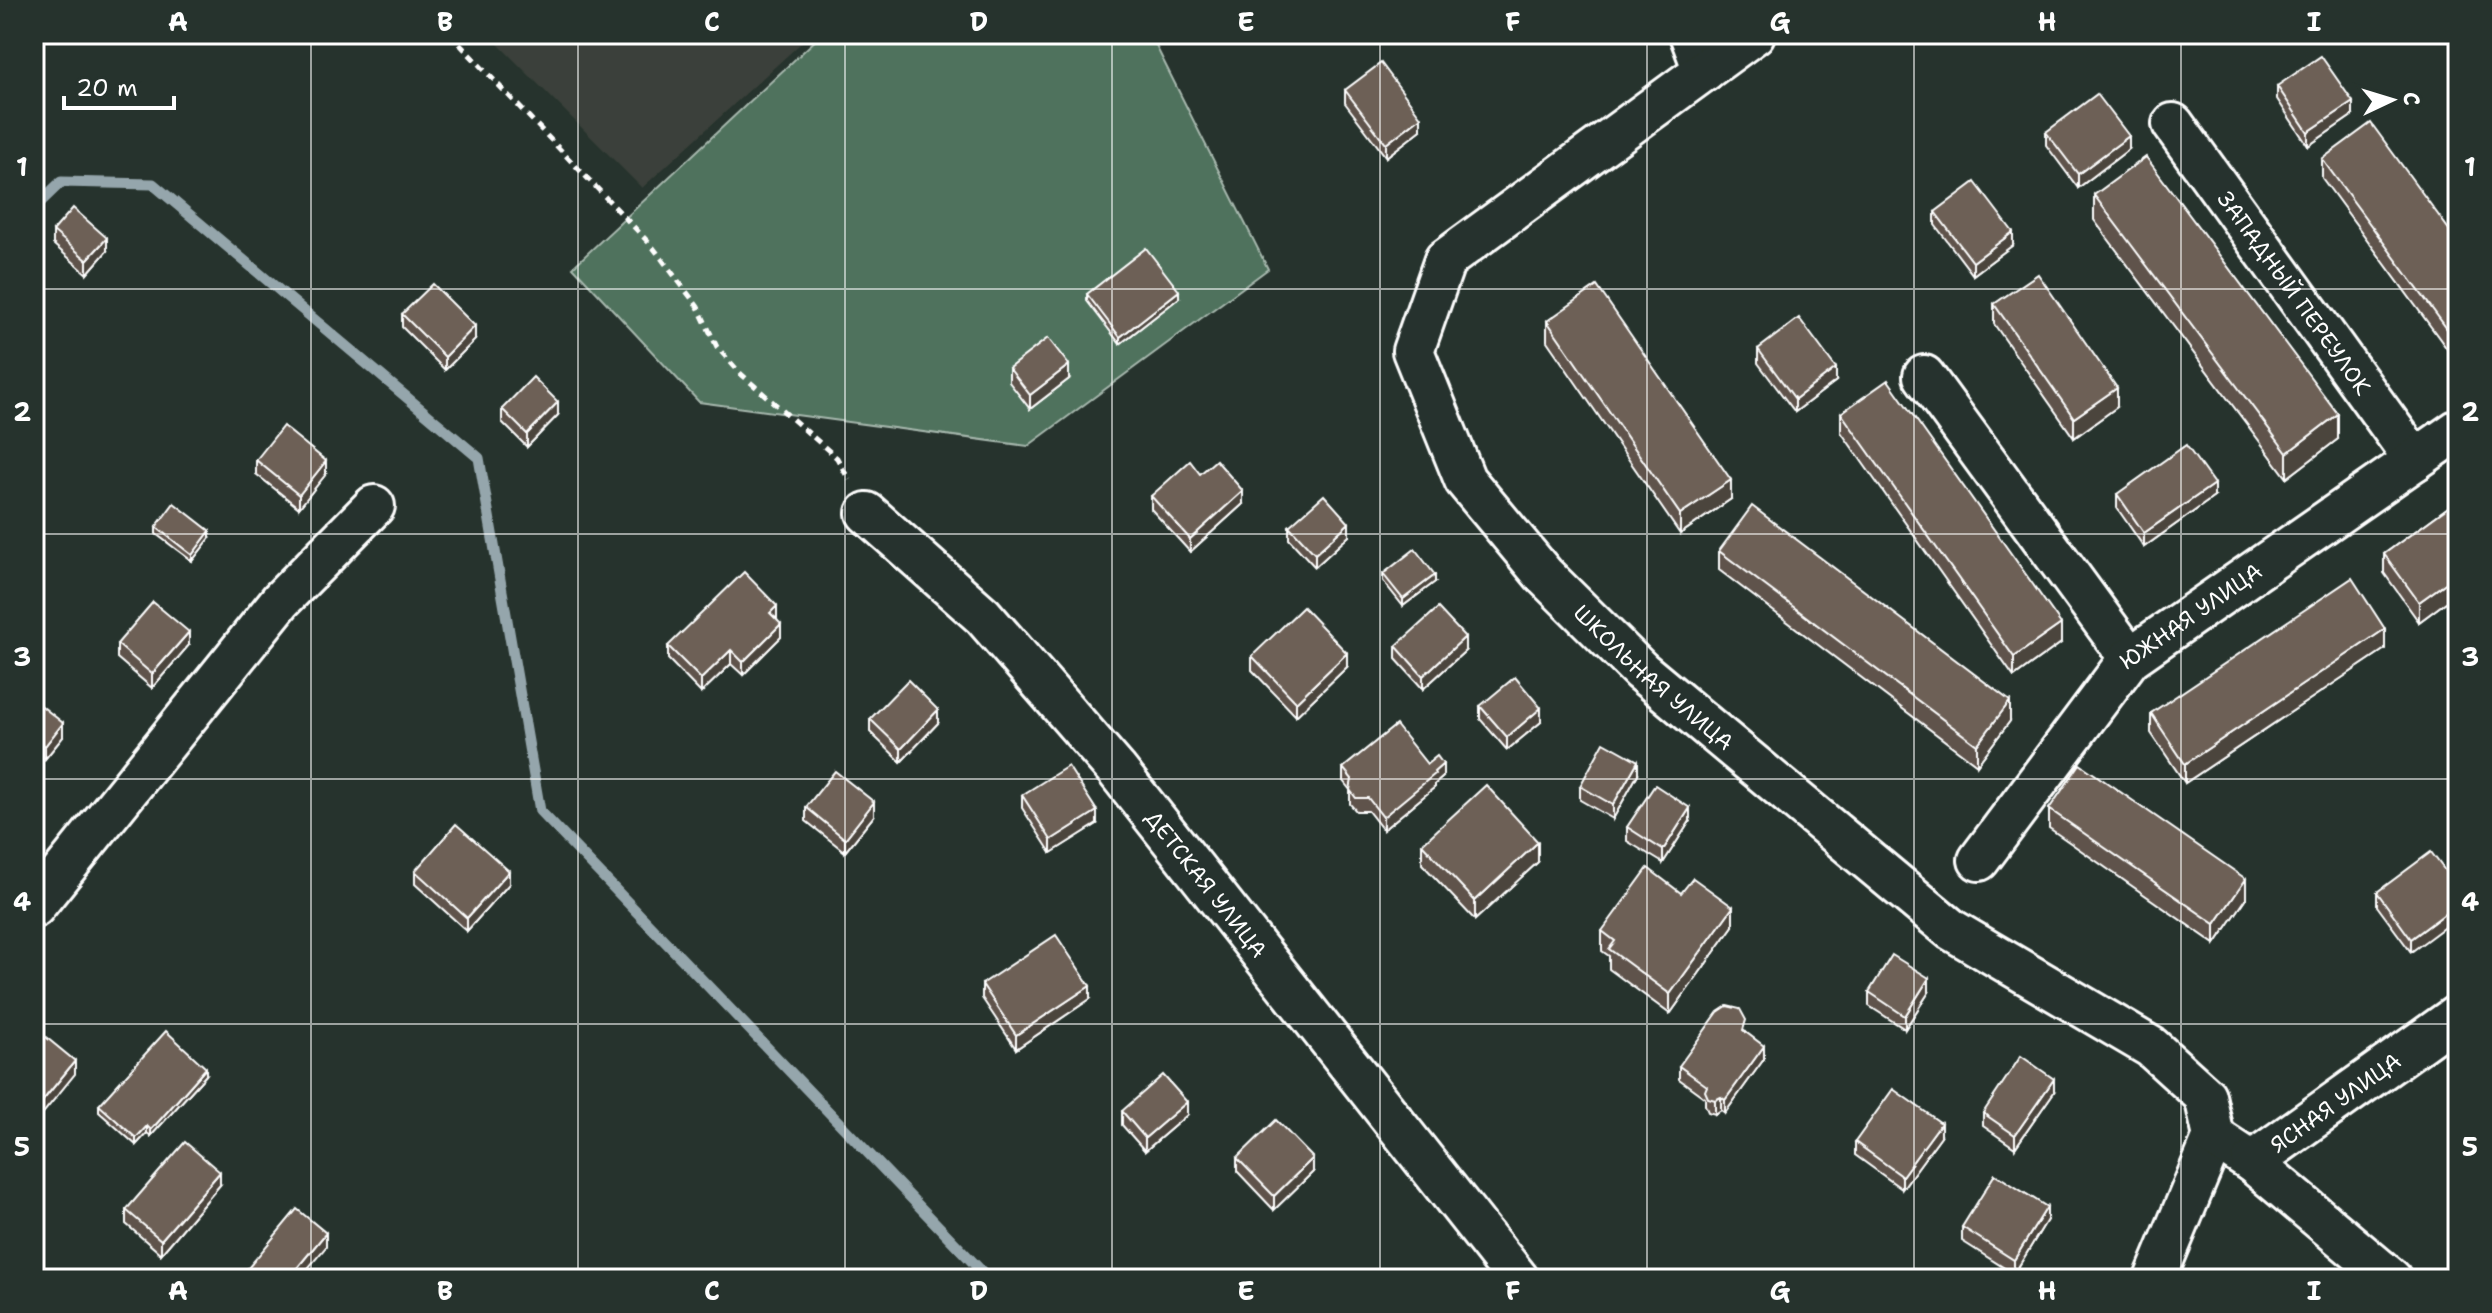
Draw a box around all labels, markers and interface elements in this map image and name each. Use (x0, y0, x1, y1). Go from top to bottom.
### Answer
text: A (168, 4, 188, 39)
text: B (437, 4, 453, 39)
text: C (704, 4, 720, 39)
text: D (970, 4, 988, 39)
text: E (1237, 4, 1255, 39)
text: F (1505, 4, 1521, 39)
text: G (1770, 4, 1791, 39)
text: H (2038, 4, 2056, 39)
text: I (2307, 4, 2321, 39)
scale bar (64, 60, 174, 110)
north arrow (2352, 60, 2432, 140)
text: 20 m (76, 72, 138, 104)
text: С (2397, 91, 2426, 106)
text: 1 (16, 149, 28, 184)
text: 1 (2464, 149, 2476, 184)
street label: ЗАПАДНЫЙ ПЕРЕУЛОК (2211, 185, 2377, 401)
text: 2 (13, 394, 31, 429)
text: 2 (2461, 394, 2479, 429)
street label: ЮЖНАЯ УЛИЦА (2114, 557, 2268, 676)
street label: ШКОЛЬНАЯ УЛИЦА (1567, 598, 1739, 757)
text: 3 (13, 639, 31, 674)
text: 3 (2461, 639, 2479, 674)
street label: ДЕТСКАЯ УЛИЦА (1139, 804, 1273, 964)
text: 4 (13, 884, 31, 919)
text: 4 (2461, 884, 2479, 919)
street label: ЯСНАЯ УЛИЦА (2265, 1046, 2407, 1159)
text: 5 (14, 1129, 30, 1164)
text: 5 (2462, 1129, 2478, 1164)
text: A (168, 1273, 188, 1308)
text: B (437, 1273, 453, 1308)
text: C (704, 1273, 720, 1308)
text: D (970, 1273, 988, 1308)
text: E (1237, 1273, 1255, 1308)
text: F (1505, 1273, 1521, 1308)
text: G (1770, 1273, 1791, 1308)
text: H (2038, 1273, 2056, 1308)
text: I (2307, 1273, 2321, 1308)

